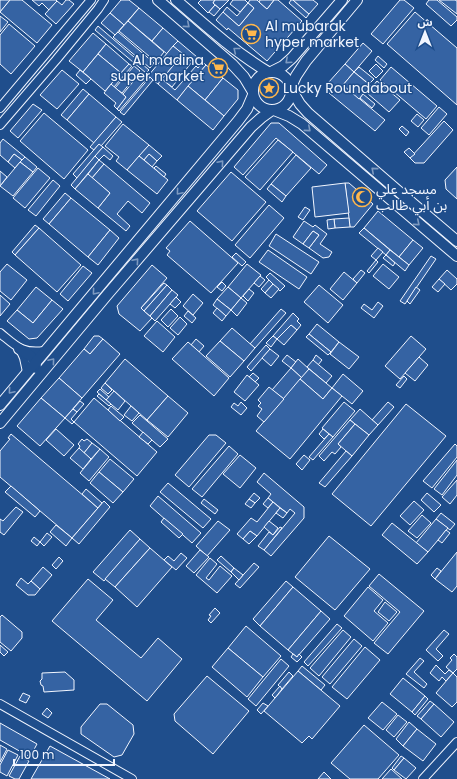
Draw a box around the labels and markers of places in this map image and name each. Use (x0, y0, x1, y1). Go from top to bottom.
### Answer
place label: Al mubarak hyper market (265, 16, 359, 52)
supermarket icon: Al mubarak hyper market (240, 23, 262, 45)
place label: Al madina super market (111, 50, 204, 86)
supermarket icon: Al madina super market (207, 57, 229, 79)
place icon: Lucky Roundabout (258, 77, 280, 99)
place label: Lucky Roundabout (283, 78, 412, 98)
place label: مسجد علي بن أبي طالب (376, 179, 448, 216)
mosque icon: مسجد علي بن أبي طالب (351, 186, 373, 208)

